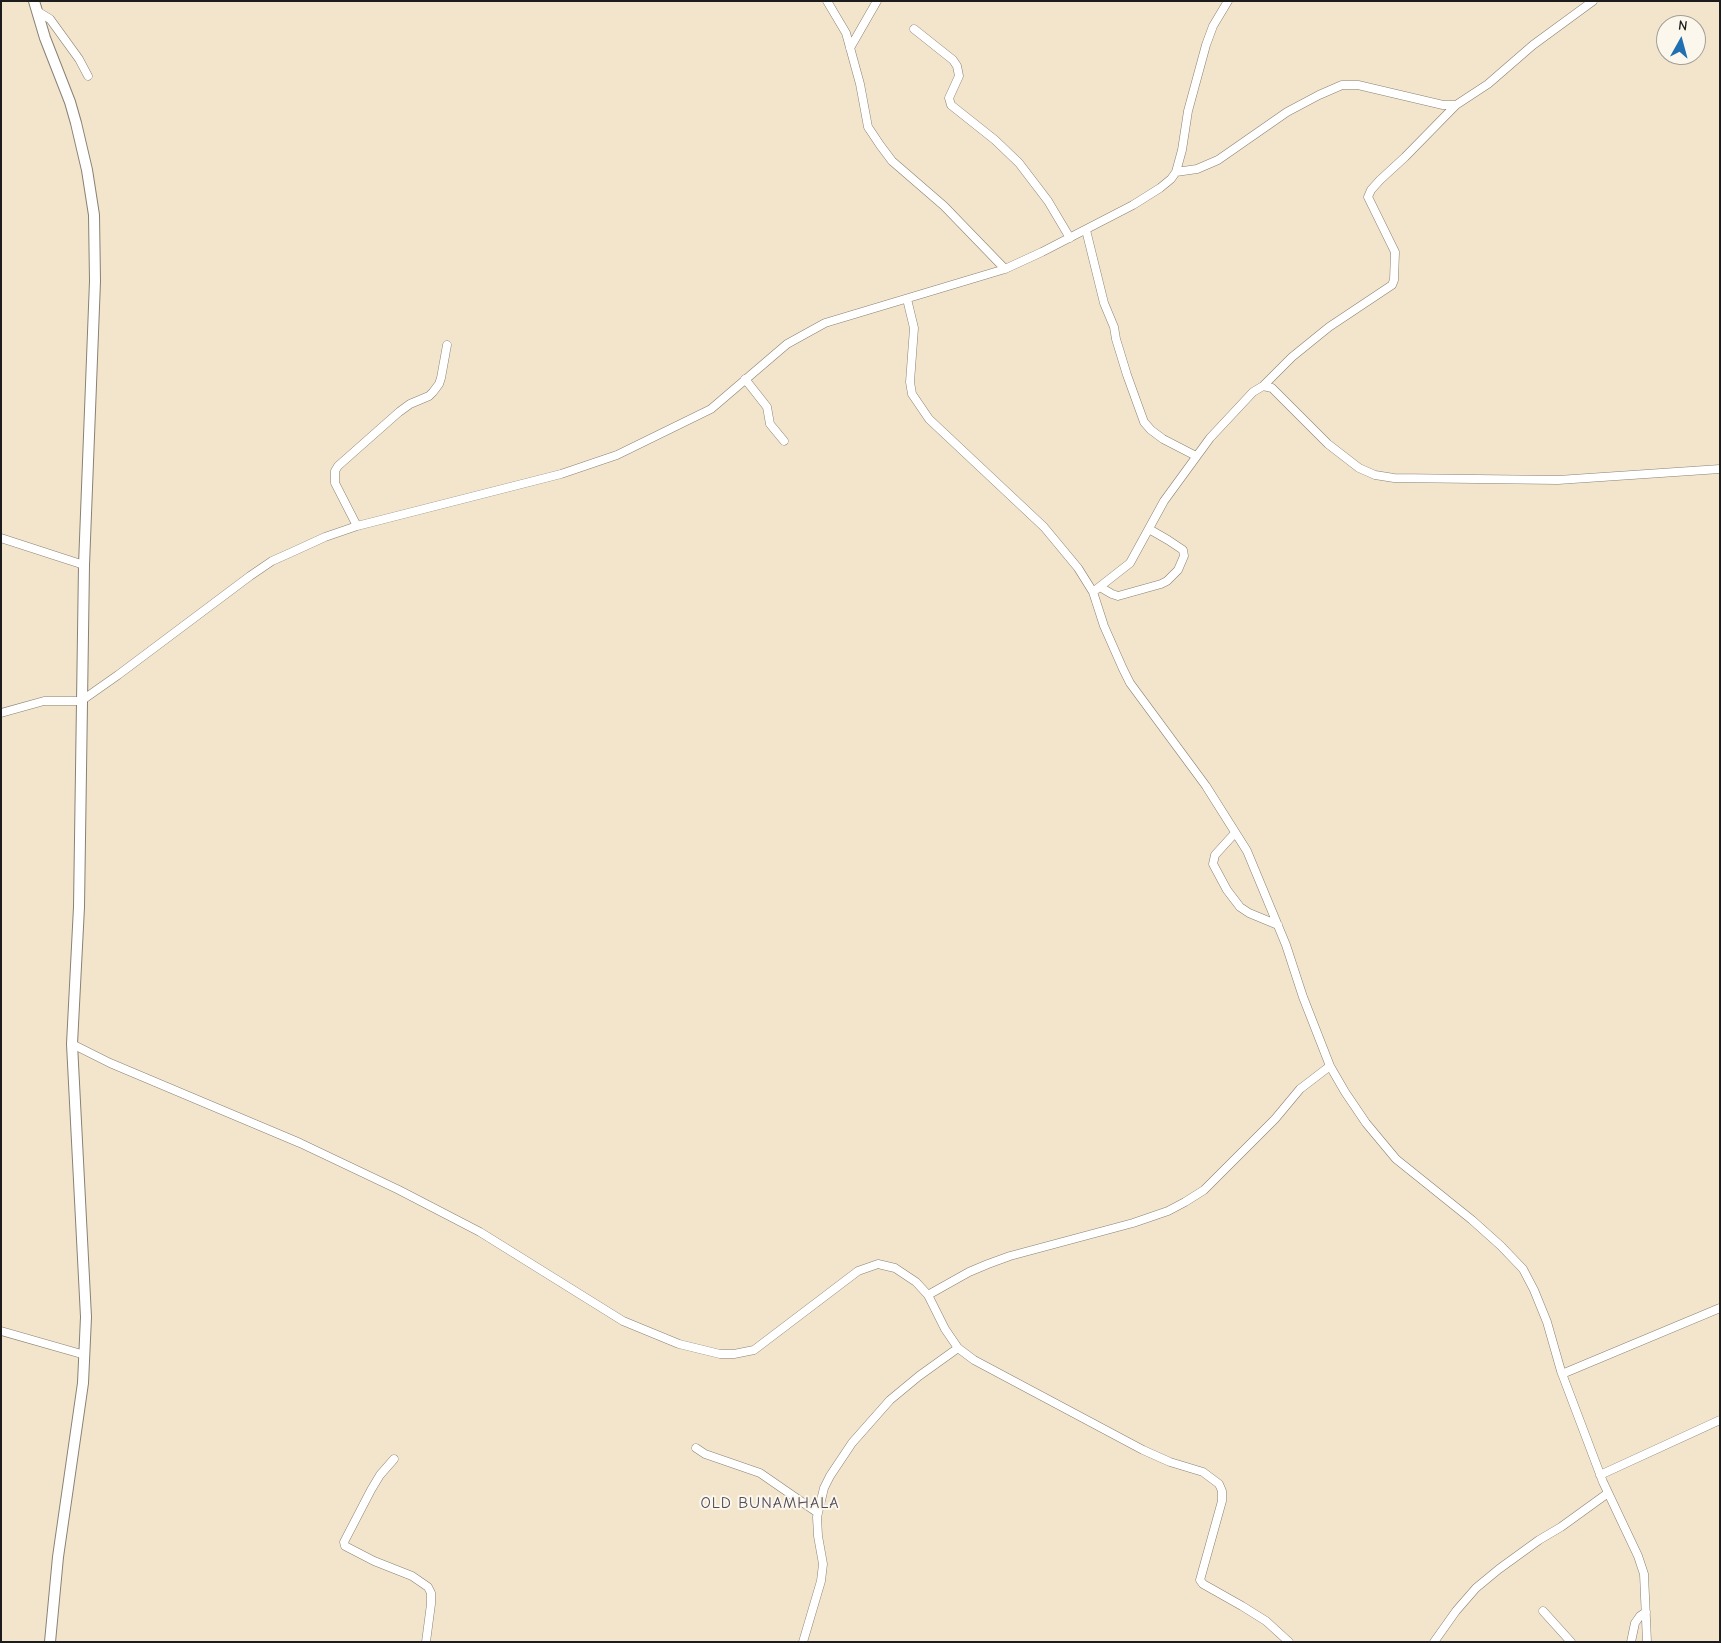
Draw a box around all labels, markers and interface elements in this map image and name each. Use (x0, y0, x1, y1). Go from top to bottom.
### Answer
north arrow (1656, 15, 1706, 65)
text: N (1677, 17, 1688, 35)
district label: OLD BUNAMHALA (699, 1493, 841, 1513)

